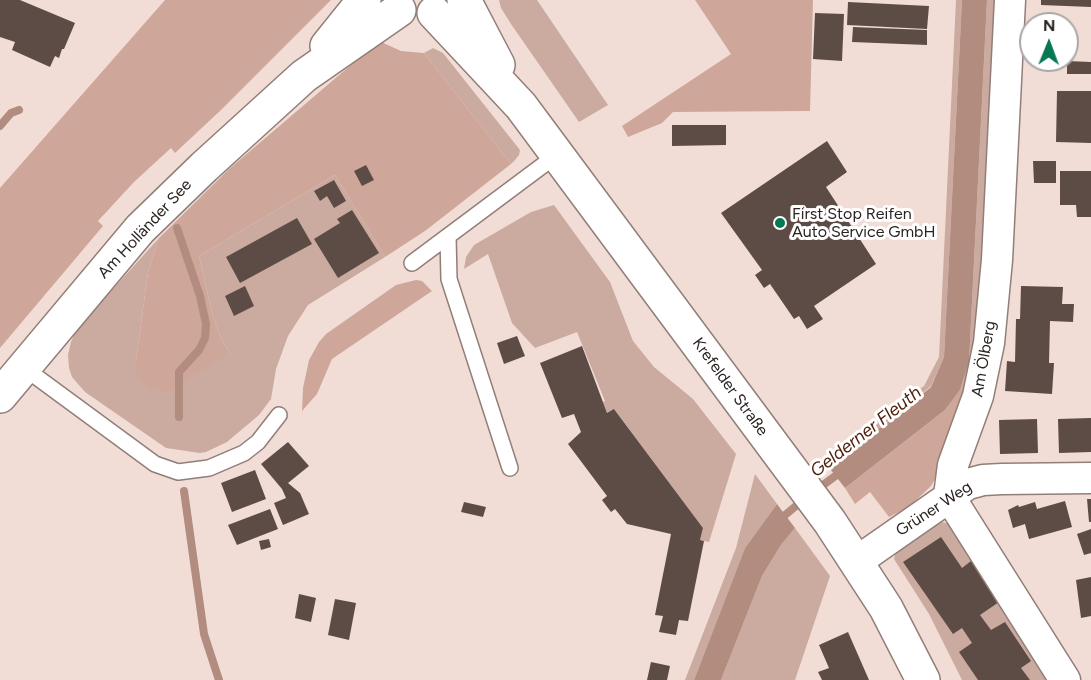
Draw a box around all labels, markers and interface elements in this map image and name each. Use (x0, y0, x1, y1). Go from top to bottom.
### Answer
north arrow (1019, 12, 1079, 72)
text: N (1043, 16, 1056, 35)
street label: Am Holländer See (94, 175, 196, 283)
place label: First Stop Reifen Auto Service GmbH (792, 204, 936, 242)
marker: First Stop Reifen Auto Service GmbH (773, 216, 787, 230)
street label: Am Ölberg (968, 319, 1000, 399)
street label: Krefelder Straße (688, 334, 772, 440)
water label: Gelderner Fleuth (806, 382, 926, 482)
street label: Grüner Weg (893, 477, 975, 541)

